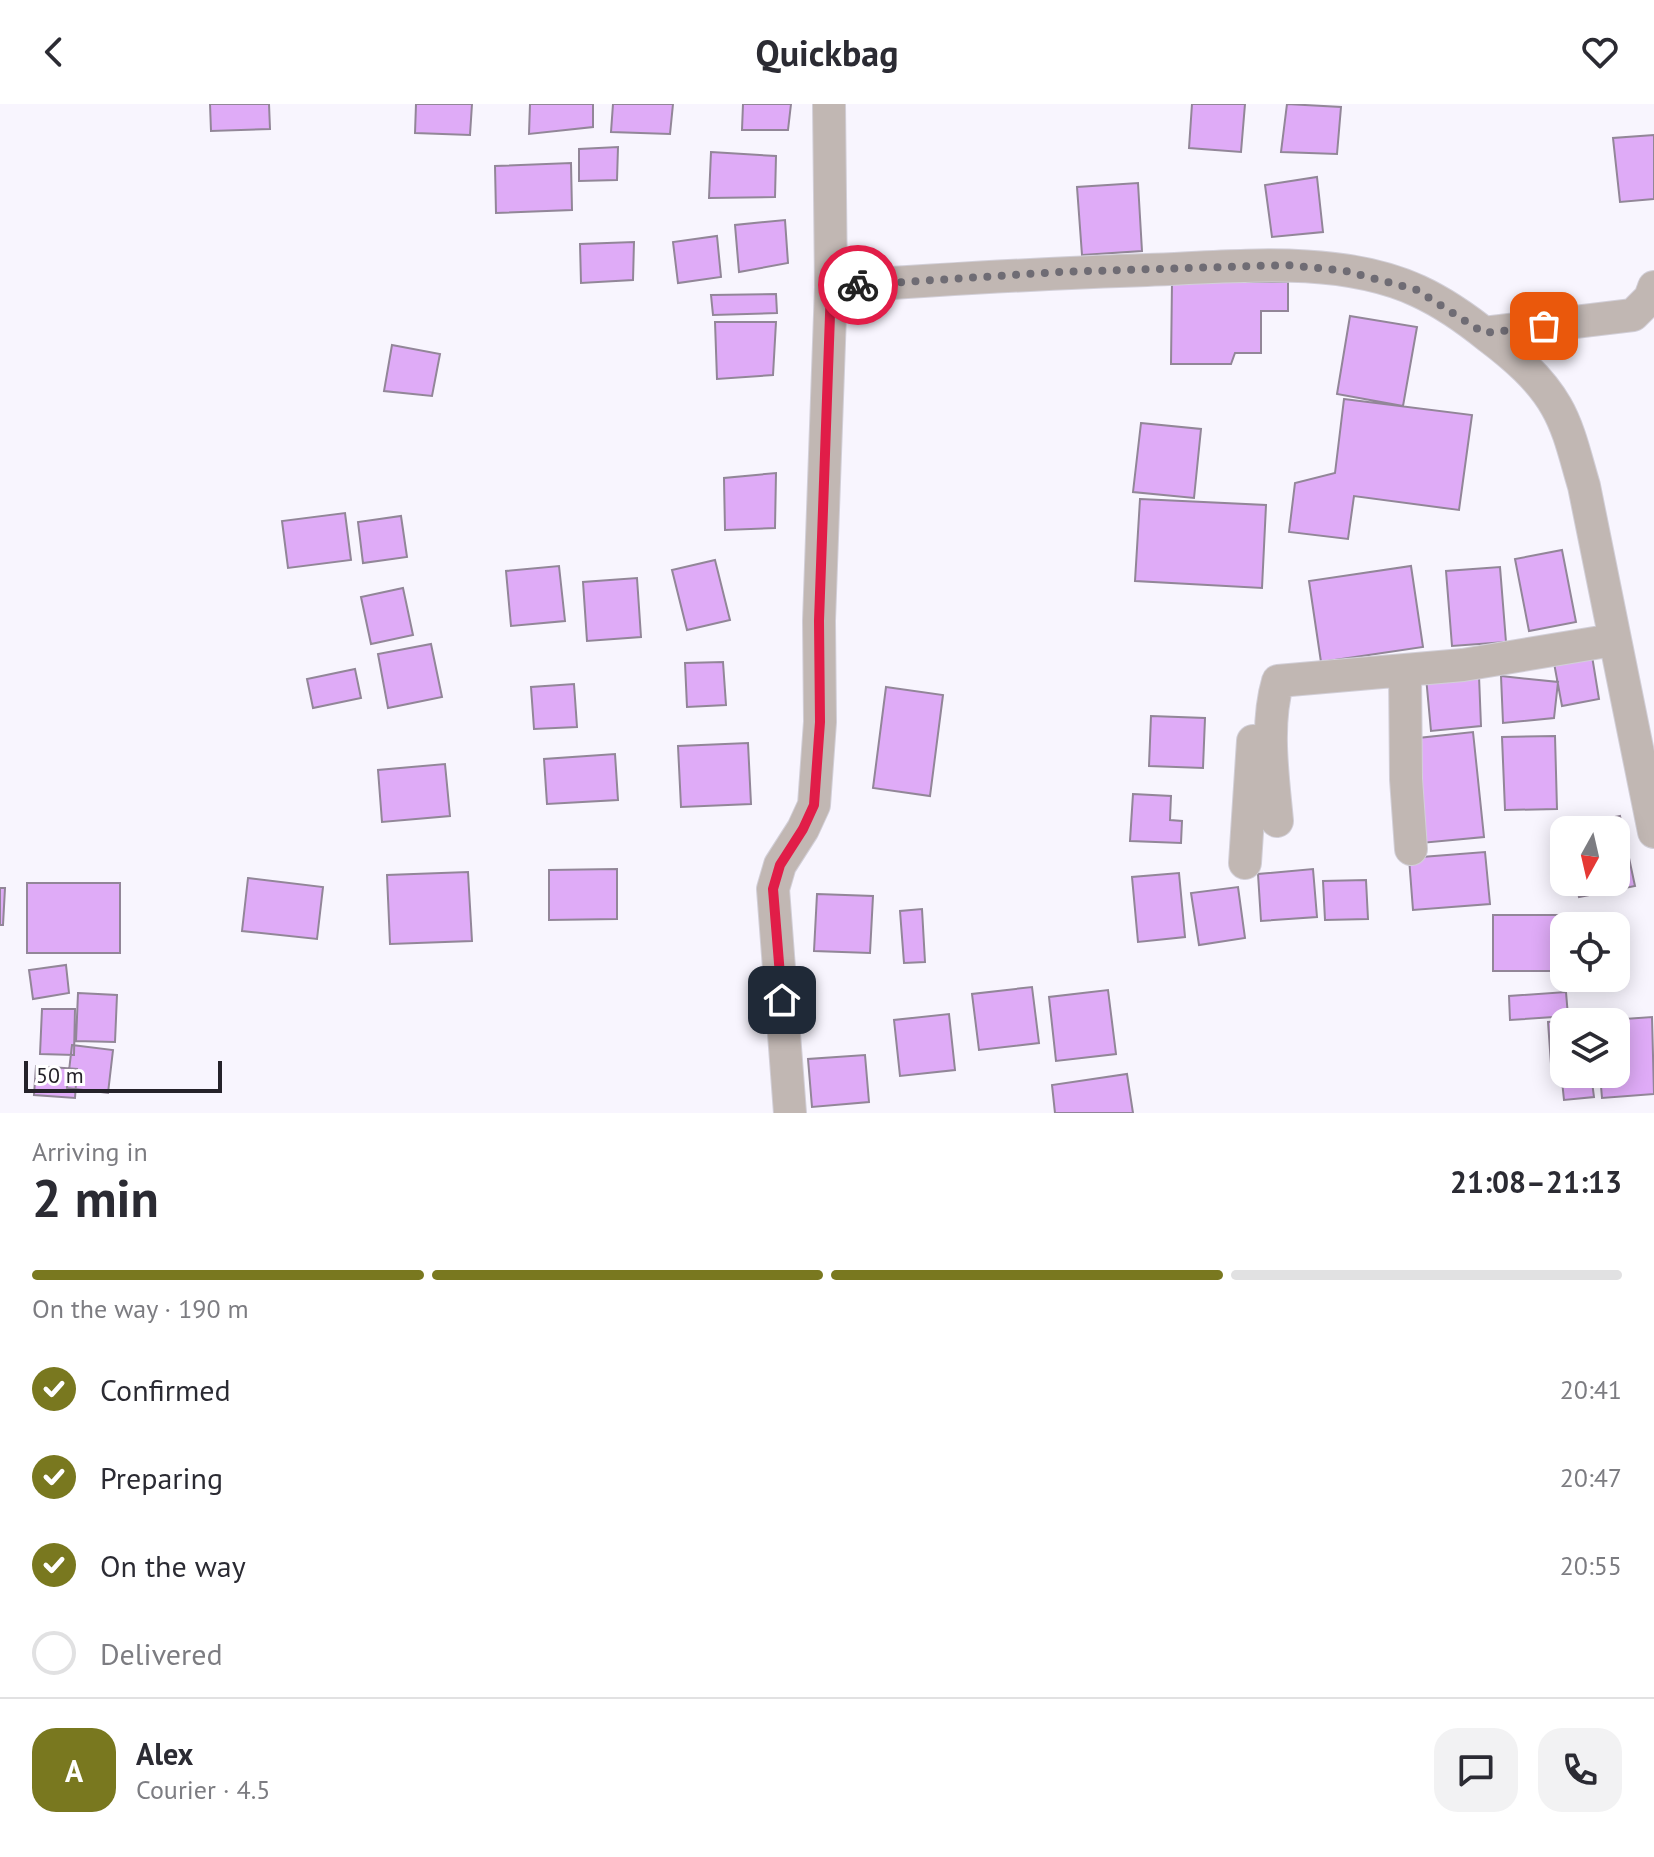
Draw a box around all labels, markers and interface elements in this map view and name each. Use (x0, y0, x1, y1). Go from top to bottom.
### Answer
text: Quickbag (756, 29, 898, 76)
icon: back (32, 30, 76, 74)
icon: heart (1578, 30, 1622, 74)
courier (818, 245, 898, 325)
icon: bike (836, 263, 880, 307)
pin (1510, 292, 1578, 360)
icon: bag (1522, 304, 1566, 348)
north arrow (1550, 816, 1630, 896)
map controls (1550, 816, 1630, 1088)
button: locate (1550, 912, 1630, 992)
pin (748, 966, 816, 1034)
icon: home (760, 978, 804, 1022)
button: layers (1550, 1008, 1630, 1088)
scale bar (24, 1057, 222, 1093)
text: 50 m (36, 1061, 84, 1089)
text: Arriving in (32, 1135, 148, 1168)
text: 21:08–21:13 (1450, 1162, 1622, 1201)
text: 2 min (32, 1164, 159, 1231)
text: On the way · 190 m (32, 1292, 249, 1325)
icon: check (32, 1367, 76, 1411)
text: Confirmed (100, 1370, 231, 1409)
text: 20:41 (1560, 1373, 1622, 1406)
icon: check (32, 1455, 76, 1499)
text: Preparing (100, 1458, 223, 1497)
text: 20:47 (1560, 1461, 1622, 1494)
icon: check (32, 1543, 76, 1587)
text: On the way (100, 1546, 246, 1585)
text: 20:55 (1560, 1549, 1622, 1582)
text: Delivered (100, 1634, 223, 1673)
button: chat (1434, 1728, 1518, 1812)
button: phone (1538, 1728, 1622, 1812)
text: Alex (136, 1734, 193, 1773)
text: A (65, 1751, 83, 1790)
text: Courier · 4.5 (136, 1773, 270, 1806)

